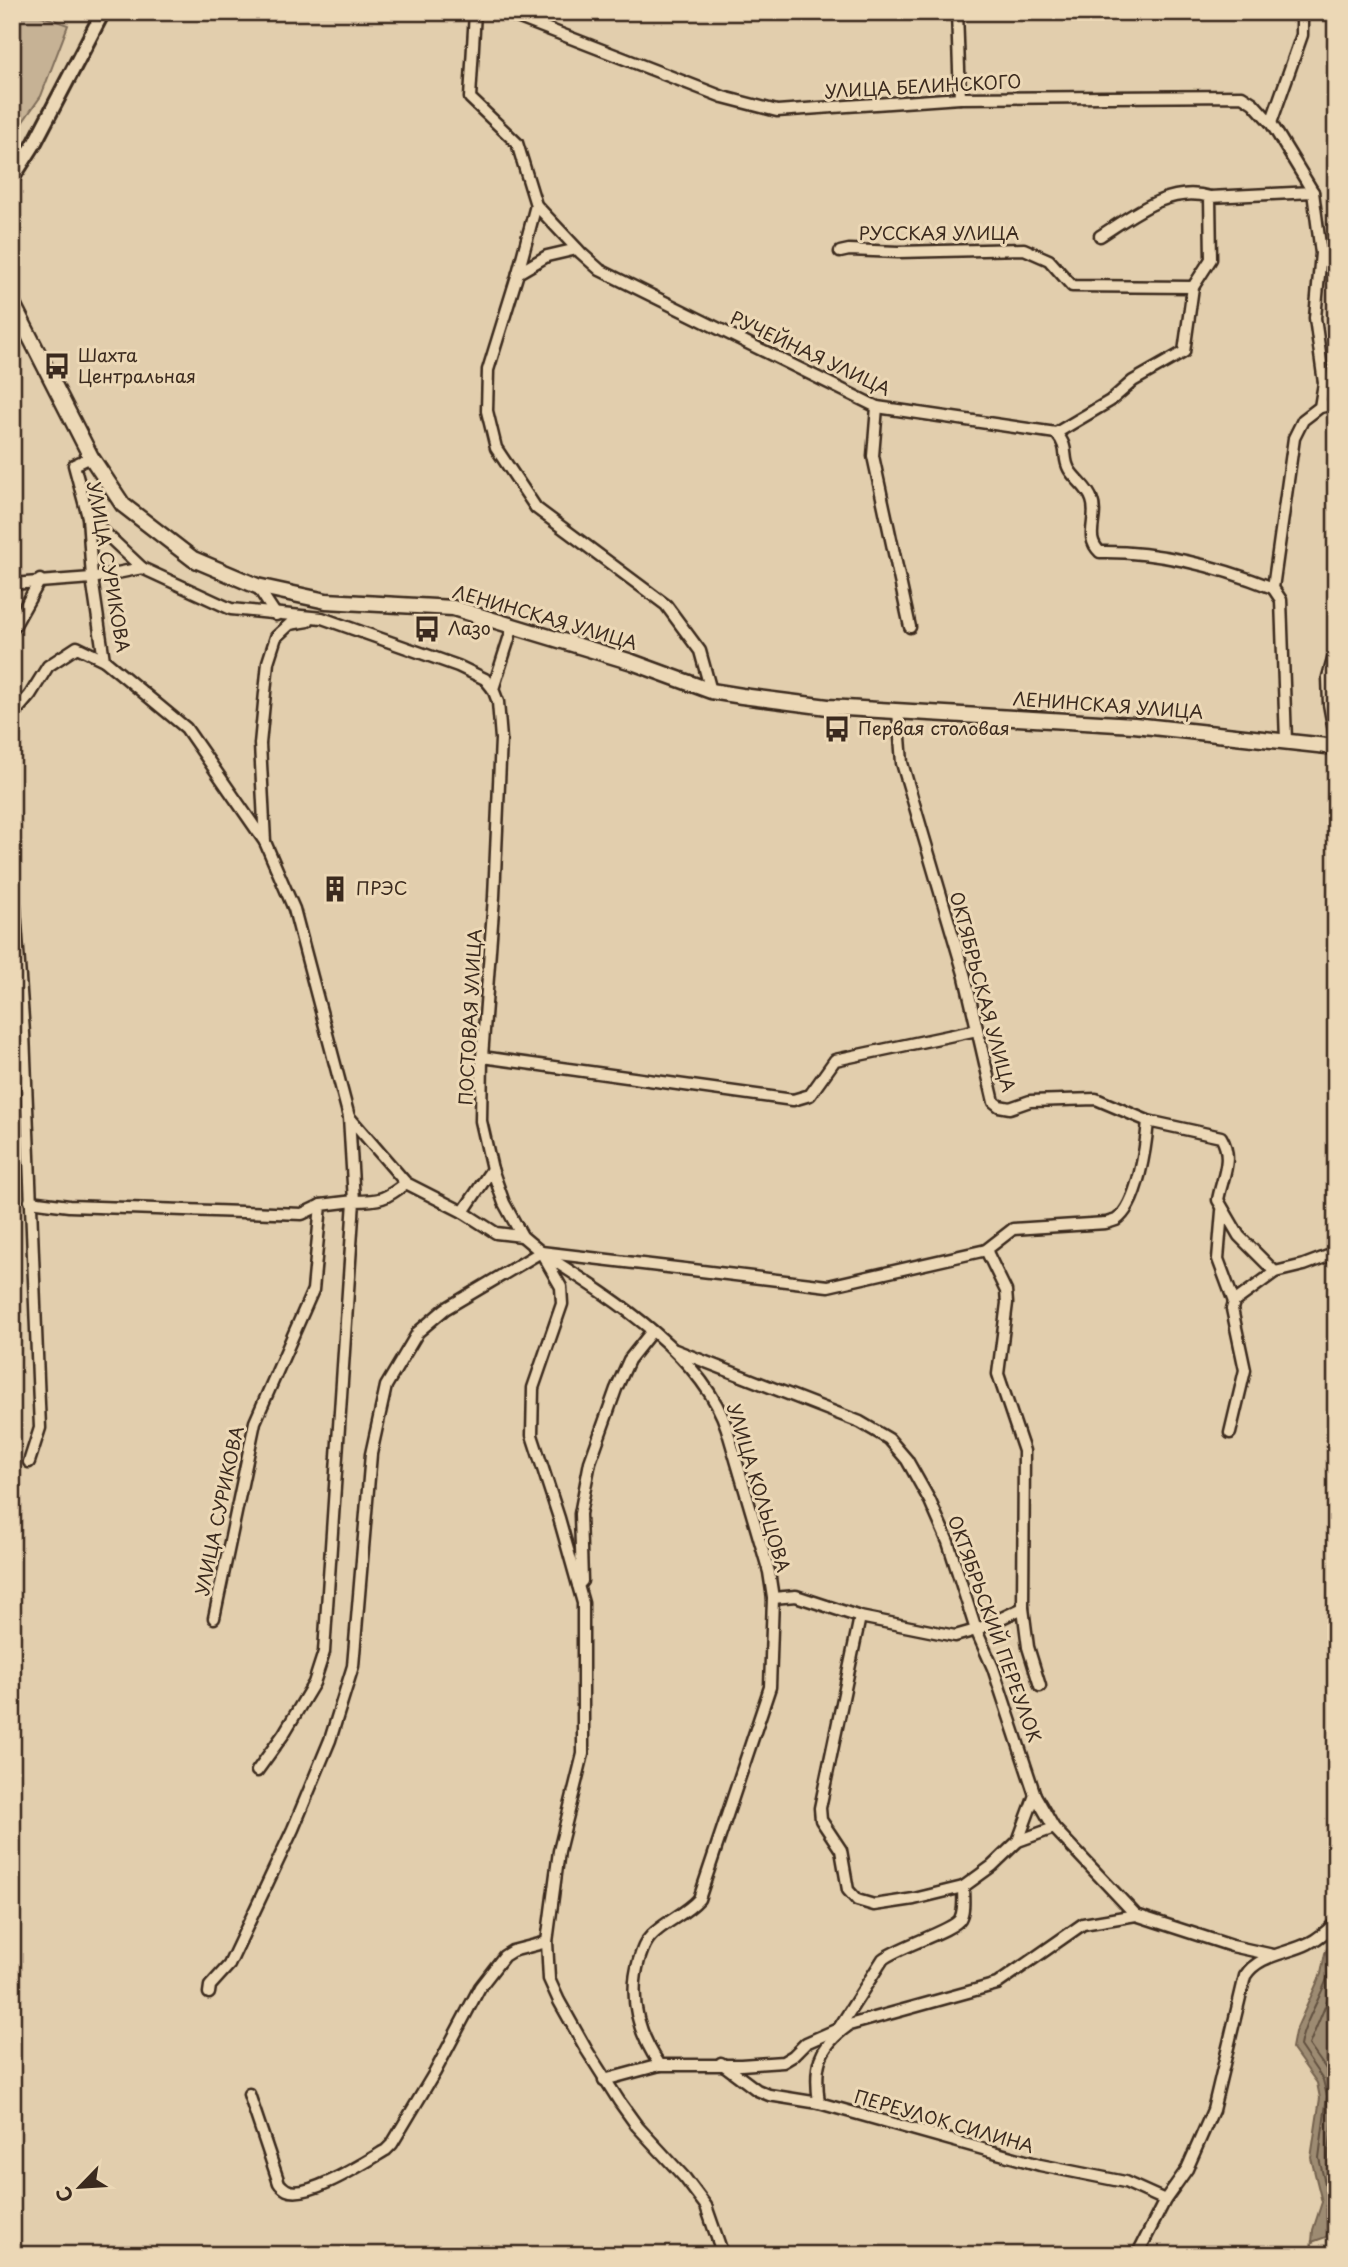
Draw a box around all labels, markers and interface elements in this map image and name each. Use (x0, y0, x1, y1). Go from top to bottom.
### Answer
street label: УЛИЦА БЕЛИНСКОГО (824, 67, 1022, 104)
street label: РУССКАЯ УЛИЦА (859, 219, 1020, 246)
street label: РУЧЕЙНАЯ УЛИЦА (726, 304, 896, 402)
place label: Шахта Центральная (78, 341, 196, 389)
bus stop icon: Шахта Центральная (42, 351, 72, 381)
street label: УЛИЦА СУРИКОВА (81, 479, 138, 654)
street label: ЛЕНИНСКАЯ УЛИЦА (450, 577, 641, 656)
bus stop icon: Лазо (412, 614, 442, 644)
place label: Лазо (448, 614, 491, 641)
street label: ЛЕНИНСКАЯ УЛИЦА (1012, 684, 1204, 725)
bus stop icon: Первая столовая (822, 714, 852, 744)
place label: Первая столовая (858, 714, 1010, 741)
building icon: ПРЭС (320, 874, 350, 904)
place label: ПРЭС (356, 874, 408, 901)
street label: ОКТЯБРЬСКАЯ УЛИЦА (944, 888, 1023, 1095)
street label: ПОСТОВАЯ УЛИЦА (451, 928, 488, 1106)
street label: УЛИЦА КОЛЬЦОВА (721, 1400, 798, 1575)
street label: УЛИЦА СУРИКОВА (187, 1423, 250, 1598)
street label: ОКТЯБРЬСКИЙ ПЕРЕУЛОК (942, 1511, 1049, 1746)
street label: ПЕРЕУЛОК СИЛИНА (851, 2082, 1038, 2159)
north arrow (46, 2152, 116, 2222)
text: С (48, 2182, 79, 2207)

